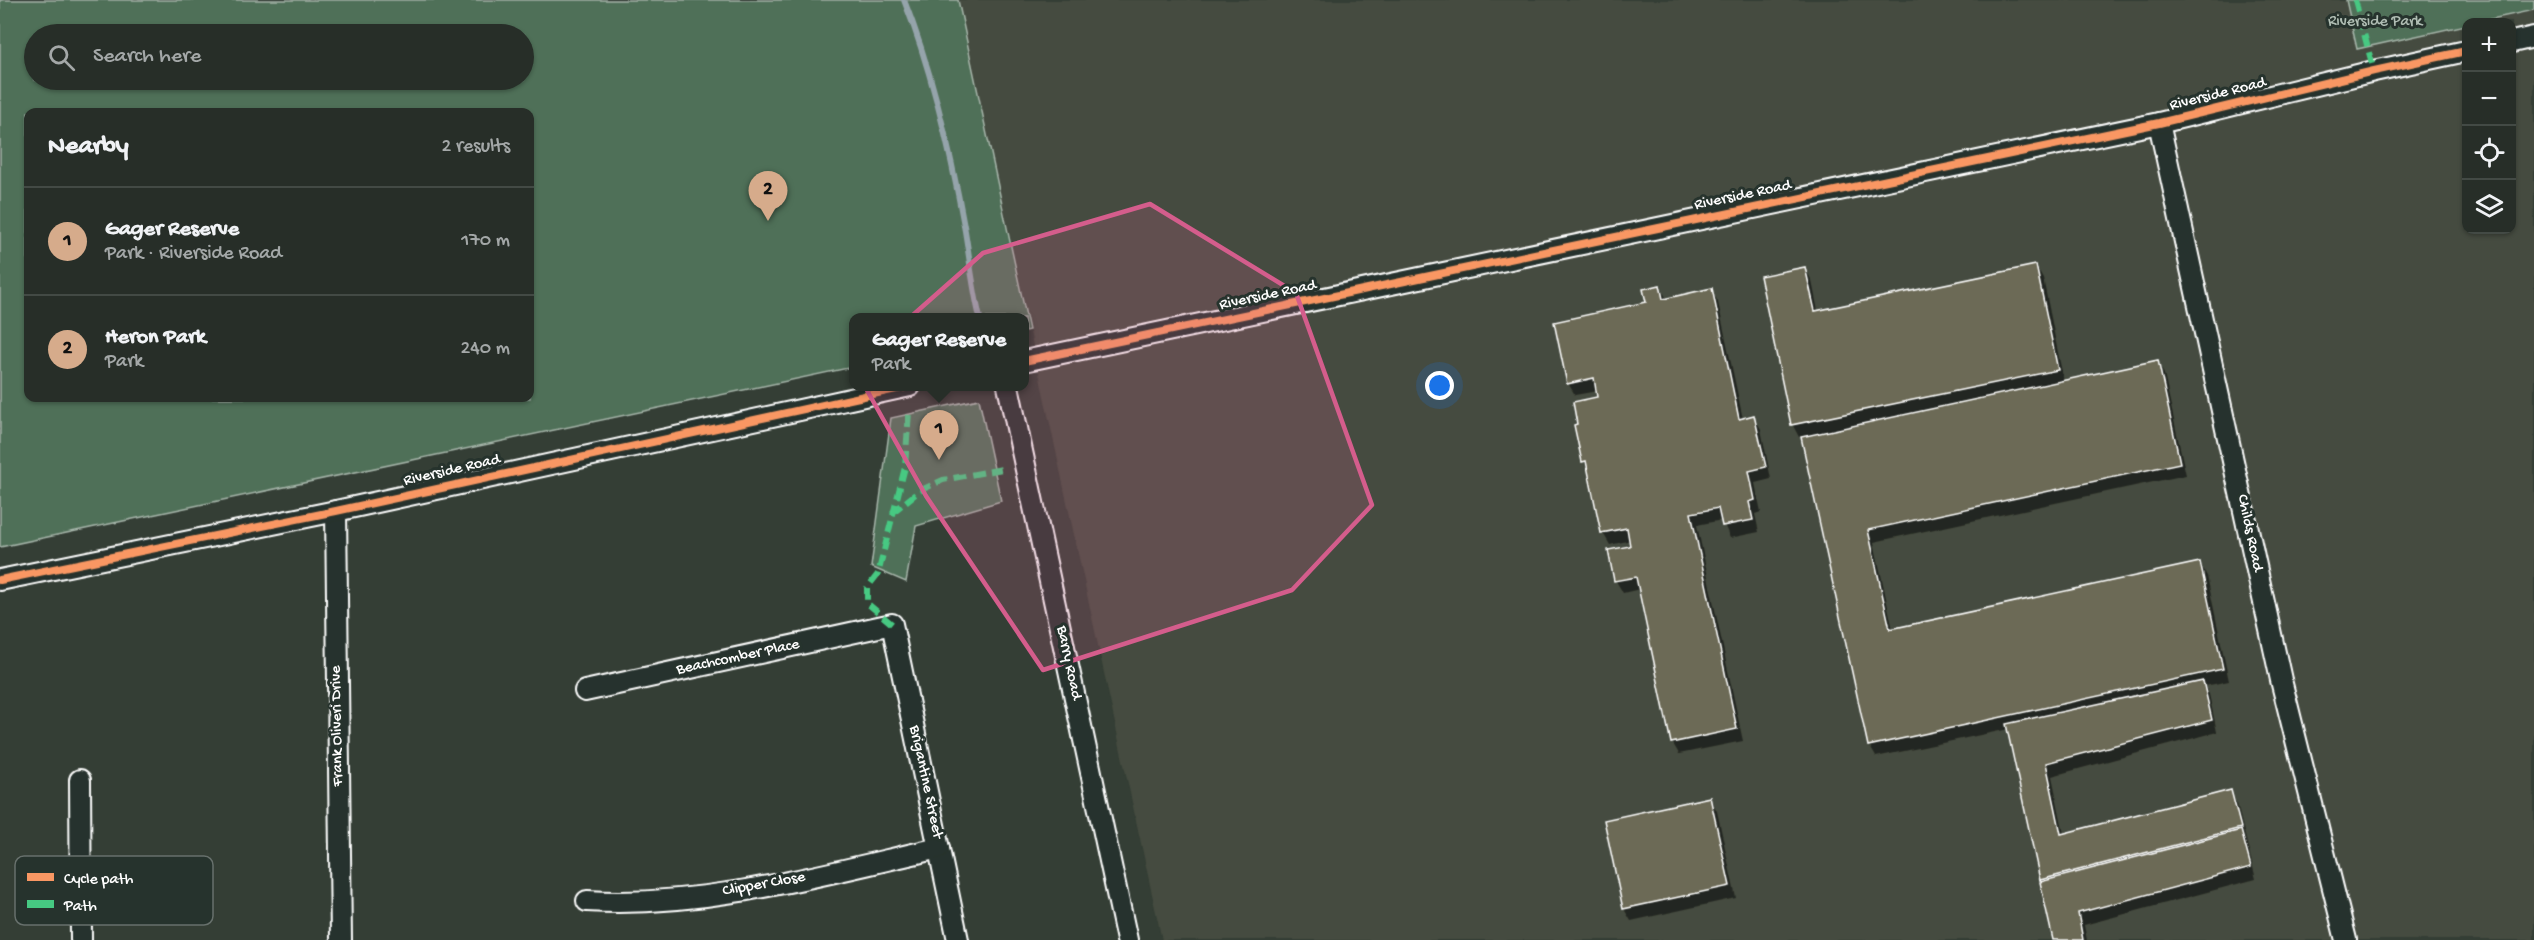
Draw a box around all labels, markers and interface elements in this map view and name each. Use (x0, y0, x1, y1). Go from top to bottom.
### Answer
park label: Riverside Park (2328, 13, 2424, 32)
map controls (2462, 18, 2516, 234)
button: + (2462, 18, 2516, 72)
search box (24, 24, 534, 90)
icon: search (45, 41, 78, 74)
text: Search here (93, 44, 201, 70)
button: − (2462, 72, 2516, 126)
street label: Riverside Road (2168, 73, 2270, 116)
button: locate (2462, 126, 2516, 180)
text: Nearby (48, 132, 129, 163)
text: 2 results (441, 136, 510, 159)
pin: 2 (748, 172, 788, 221)
street label: Riverside Road (1693, 176, 1795, 216)
button: layers (2462, 180, 2516, 234)
text: Gager Reserve (105, 217, 239, 243)
text: 1 (63, 230, 72, 253)
text: 170 m (461, 230, 510, 253)
text: Park · Riverside Road (105, 243, 282, 266)
street label: Riverside Road (1218, 276, 1320, 316)
popup (849, 313, 1029, 391)
text: Heron Park (105, 325, 206, 351)
text: Gager Reserve (872, 328, 1006, 354)
text: 2 (63, 338, 72, 361)
text: 240 m (460, 338, 510, 361)
text: Park (105, 351, 143, 374)
text: Park (872, 354, 910, 377)
your location (1425, 371, 1454, 400)
pin: 1 (920, 410, 958, 460)
street label: Riverside Road (402, 450, 504, 491)
street label: Childs Road (2232, 493, 2267, 575)
street label: Barry Road (1051, 623, 1085, 703)
street label: Beachcomber Place (674, 636, 802, 681)
street label: Frank Oliveri Drive (327, 665, 349, 788)
street label: Brigantine Street (904, 723, 947, 842)
legend (15, 856, 213, 925)
street label: Clipper Close (721, 868, 808, 902)
text: Cycle path (64, 871, 134, 890)
text: Path (63, 898, 97, 917)

